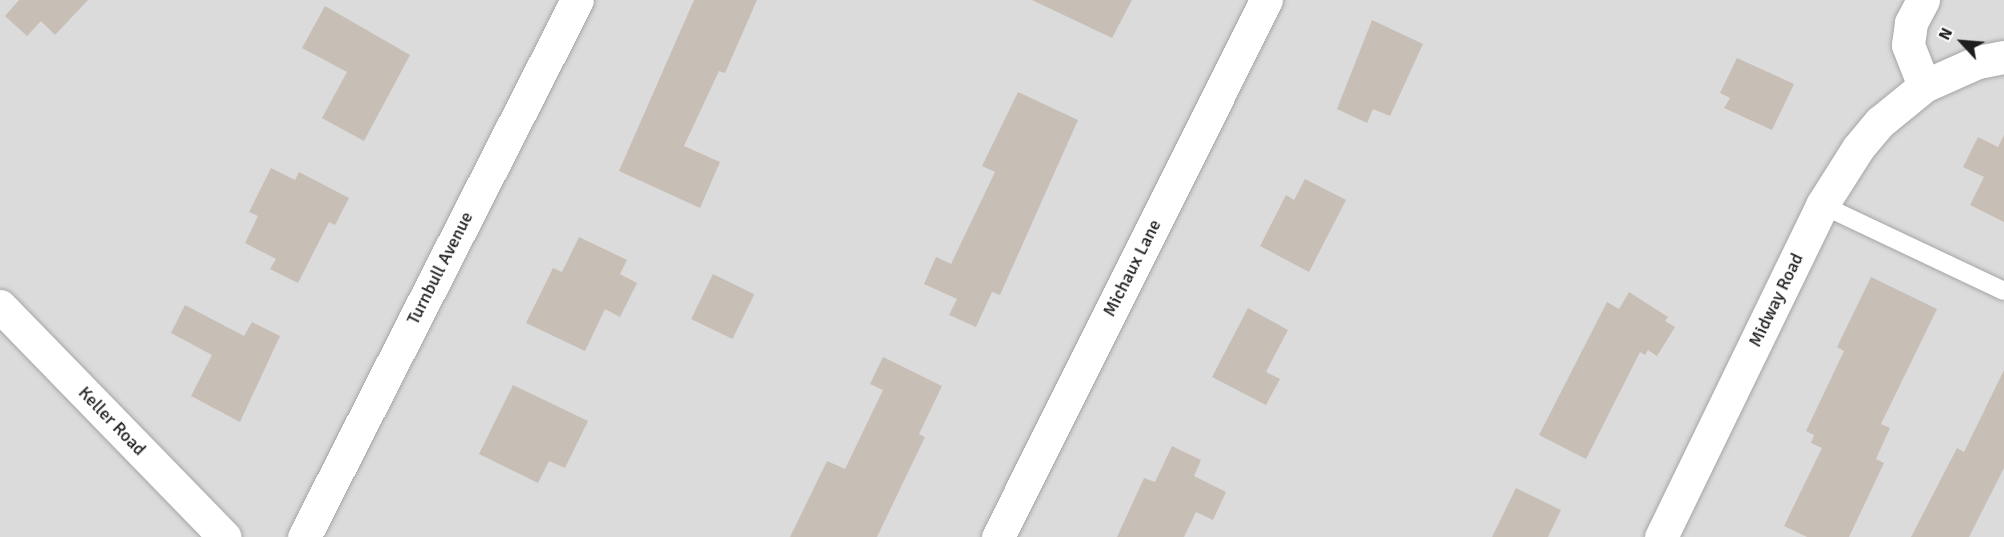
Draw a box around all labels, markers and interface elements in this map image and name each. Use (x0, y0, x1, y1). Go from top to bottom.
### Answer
north arrow (1932, 12, 1992, 72)
text: N (1934, 25, 1957, 44)
street label: Turnbull Avenue (402, 208, 478, 328)
street label: Michaux Lane (1098, 216, 1166, 320)
street label: Midway Road (1744, 250, 1808, 350)
street label: Keller Road (74, 382, 150, 460)

